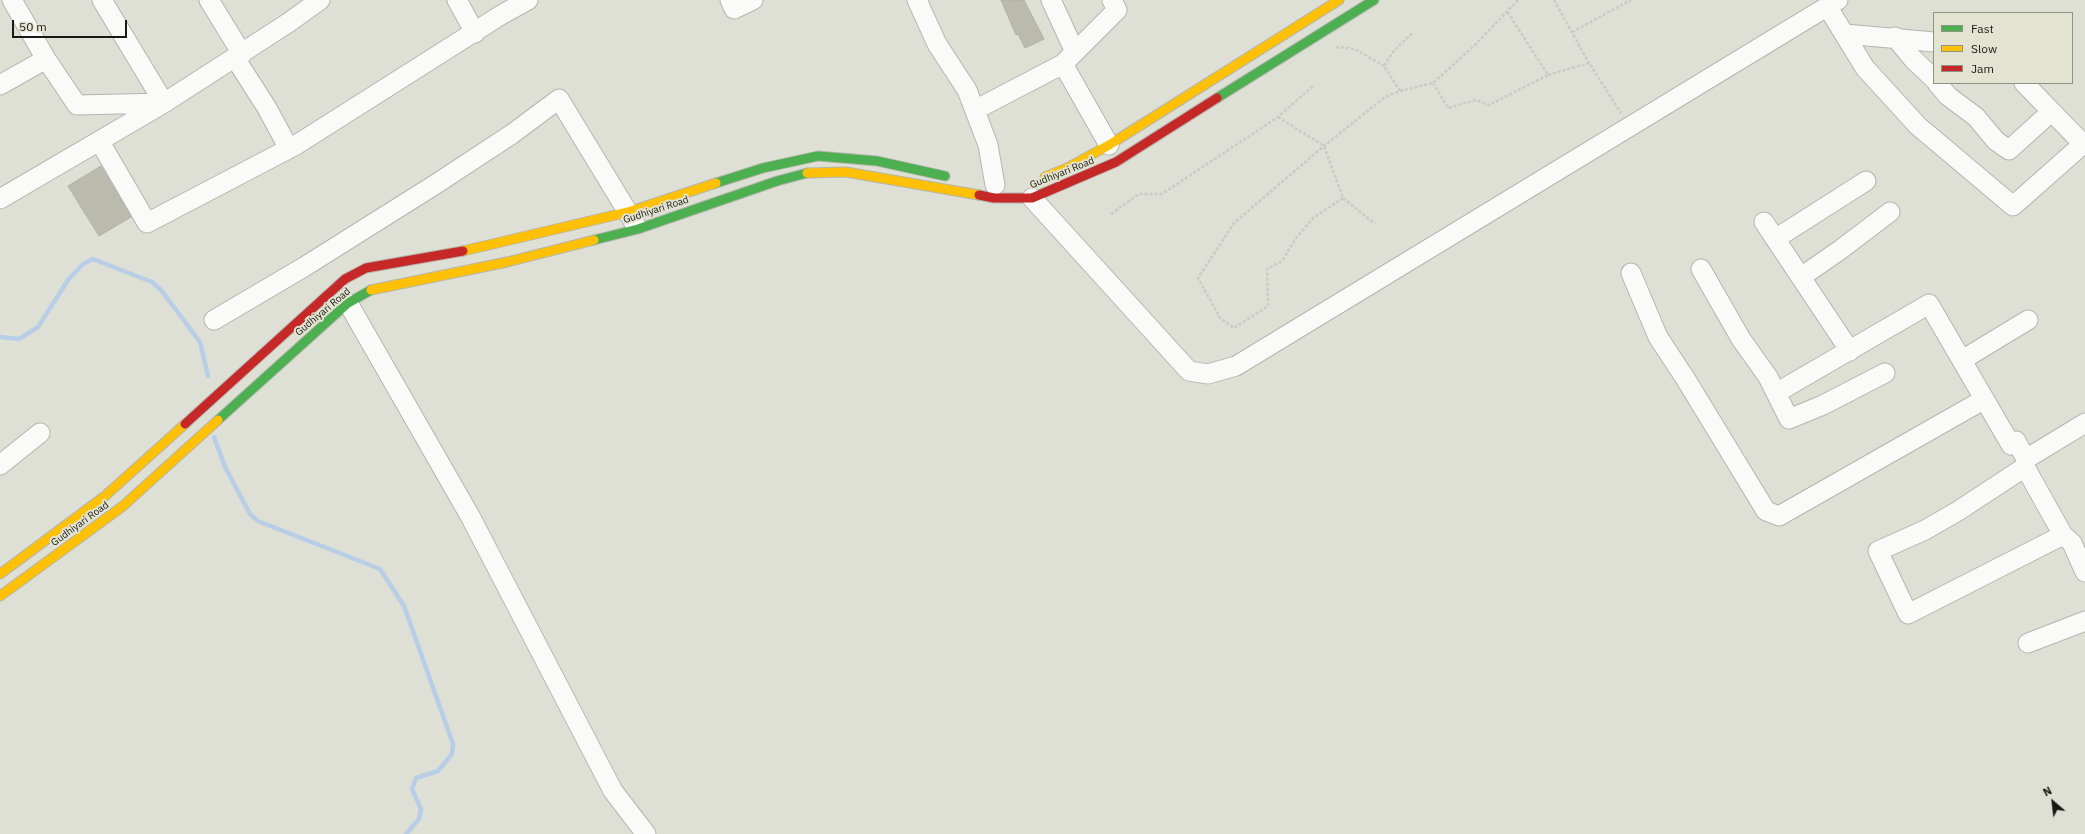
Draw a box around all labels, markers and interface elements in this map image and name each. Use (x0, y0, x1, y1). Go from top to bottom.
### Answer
scale bar (14, 12, 129, 38)
legend (1933, 12, 2073, 84)
text: 50 m (19, 19, 47, 34)
text: Fast (1971, 21, 1994, 36)
text: Slow (1971, 41, 1997, 56)
text: Jam (1971, 61, 1994, 76)
street label: Gudhiyari Road (1028, 155, 1096, 191)
street label: Gudhiyari Road (622, 194, 690, 226)
street label: Gudhiyari Road (293, 285, 353, 339)
street label: Gudhiyari Road (49, 499, 111, 549)
north arrow (2033, 782, 2073, 822)
text: N (2041, 783, 2054, 799)

